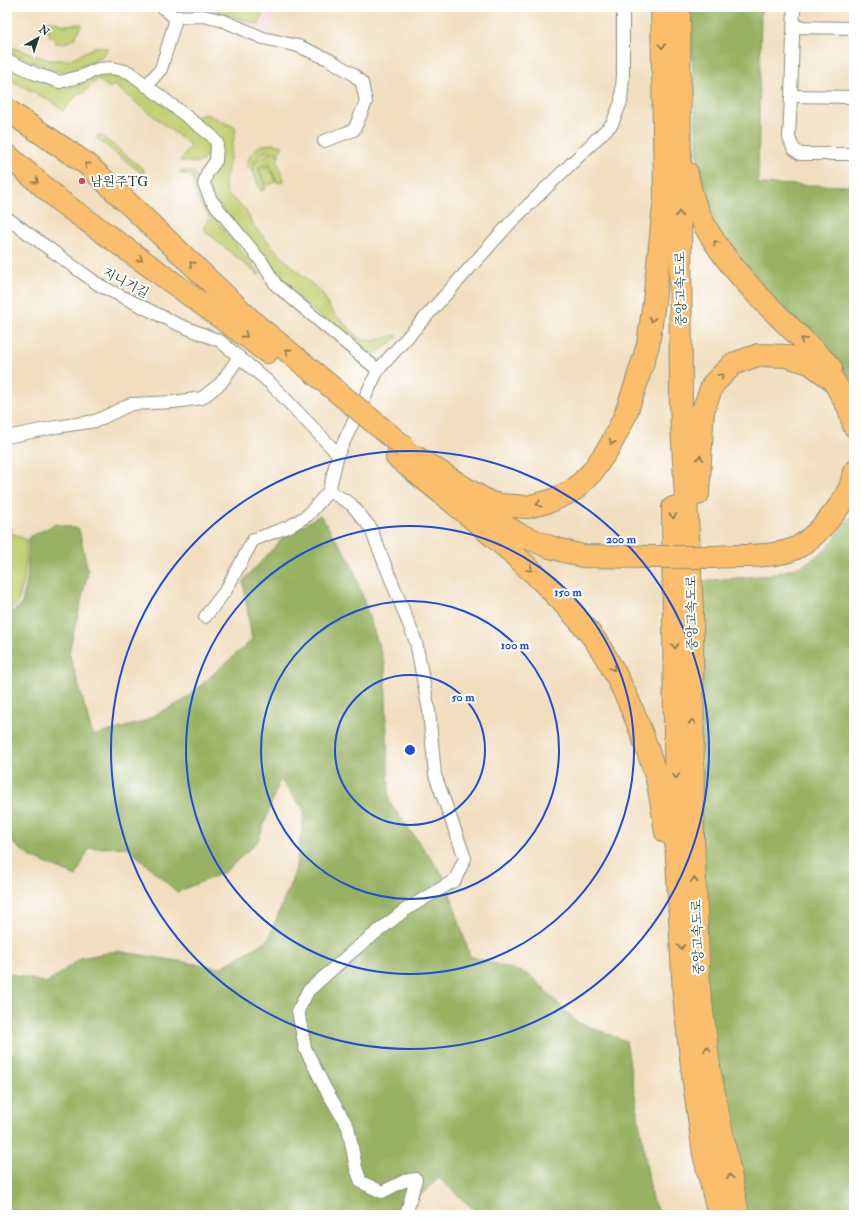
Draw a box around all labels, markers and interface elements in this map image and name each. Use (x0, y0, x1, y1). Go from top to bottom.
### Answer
north arrow (18, 18, 58, 58)
text: N (35, 22, 53, 39)
one-way arrow (658, 43, 666, 49)
one-way arrow (85, 163, 92, 170)
place label: 남원주TG (90, 174, 148, 190)
one-way arrow (32, 176, 39, 183)
marker: 남원주TG (77, 176, 87, 186)
one-way arrow (675, 211, 683, 217)
one-way arrow (714, 240, 721, 247)
street label: 중앙고속도로 (672, 251, 690, 327)
one-way arrow (136, 254, 143, 262)
one-way arrow (189, 261, 197, 268)
street label: 지니기길 (100, 264, 151, 302)
one-way arrow (648, 316, 657, 322)
one-way arrow (241, 330, 248, 337)
one-way arrow (800, 337, 808, 345)
one-way arrow (286, 348, 293, 355)
one-way arrow (716, 373, 724, 381)
one-way arrow (609, 438, 617, 445)
one-way arrow (696, 455, 705, 461)
one-way arrow (535, 500, 542, 508)
one-way arrow (669, 513, 677, 519)
text: 200 m (606, 532, 637, 547)
one-way arrow (525, 564, 533, 572)
street label: 중앙고속도로 (683, 575, 701, 651)
text: 150 m (554, 585, 582, 600)
text: 100 m (501, 638, 530, 653)
one-way arrow (671, 643, 679, 649)
one-way arrow (608, 664, 615, 671)
text: 50 m (451, 690, 475, 705)
one-way arrow (688, 719, 696, 725)
centre of rings (403, 743, 417, 757)
one-way arrow (672, 773, 680, 779)
one-way arrow (690, 877, 699, 883)
street label: 중앙고속도로 (689, 899, 707, 975)
one-way arrow (677, 944, 686, 950)
one-way arrow (703, 1046, 712, 1052)
one-way arrow (726, 1174, 734, 1180)

